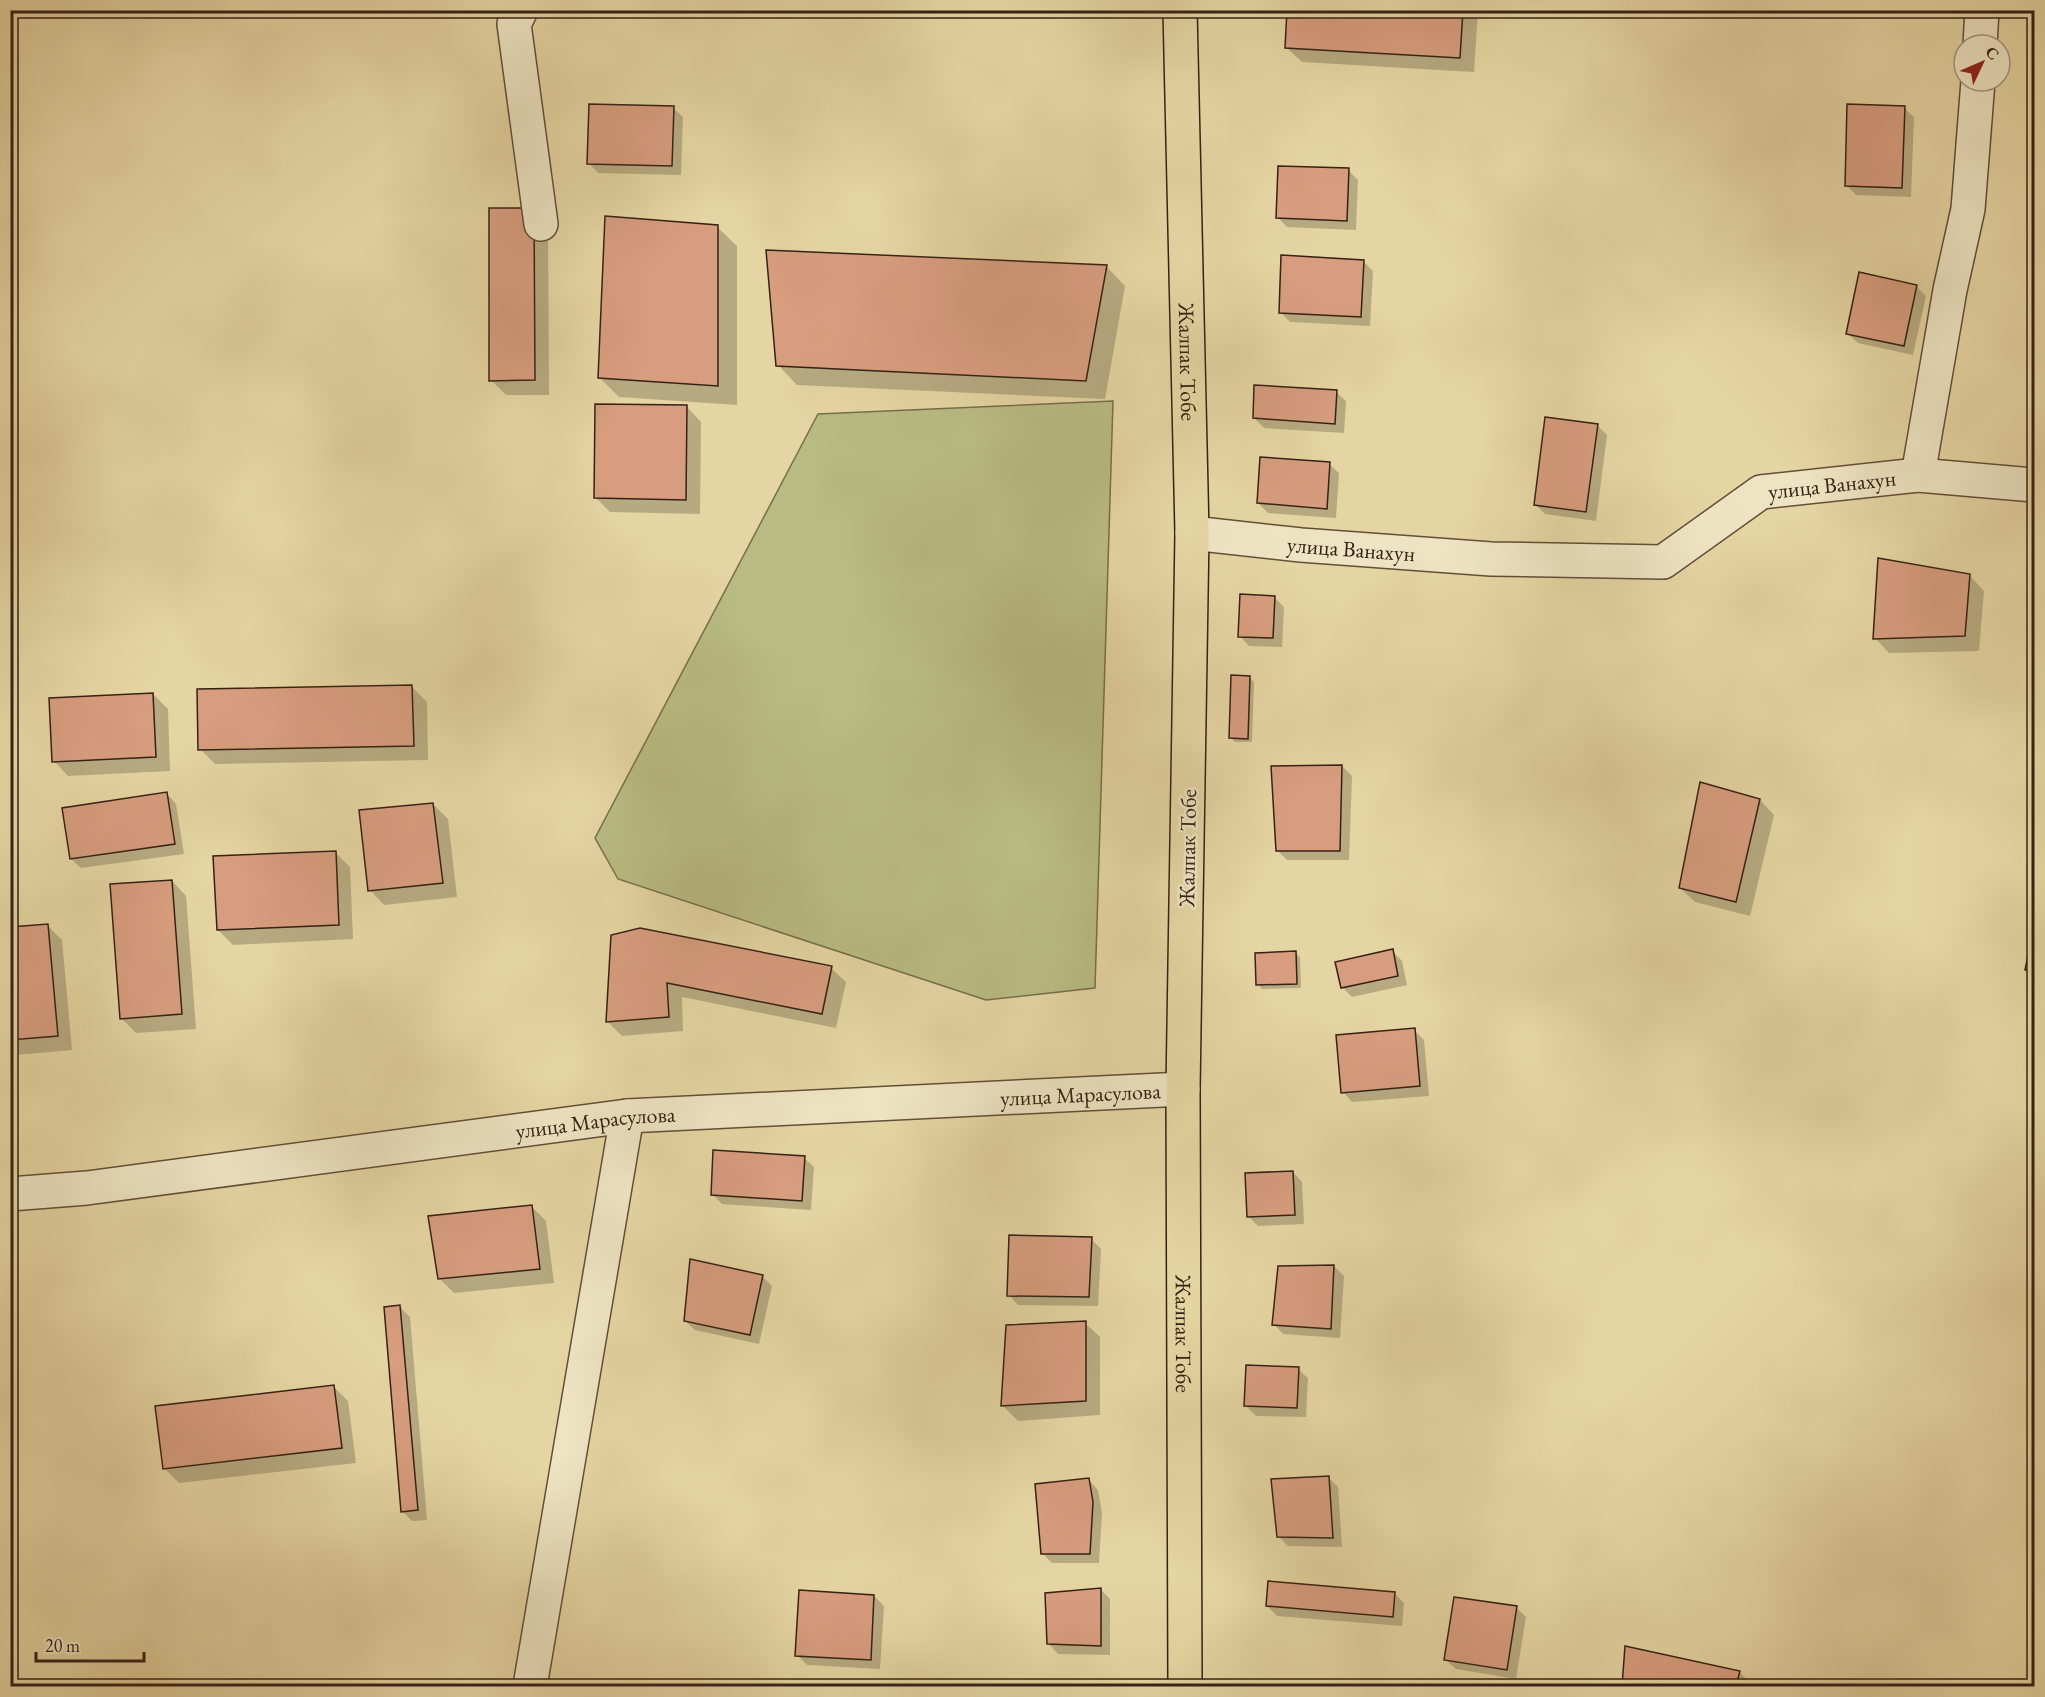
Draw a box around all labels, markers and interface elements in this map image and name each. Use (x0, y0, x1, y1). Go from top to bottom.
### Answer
north arrow (1952, 33, 2012, 93)
text: С (1981, 42, 2004, 64)
street label: Жалпак Тобе (1172, 302, 1203, 422)
street label: улица Ванахун (1767, 463, 1897, 506)
street label: улица Ванахун (1286, 530, 1416, 568)
street label: Жалпак Тобе (1172, 788, 1203, 908)
street label: улица Марасулова (999, 1076, 1162, 1113)
street label: улица Марасулова (514, 1100, 676, 1146)
street label: Жалпак Тобе (1169, 1274, 1198, 1393)
scale bar (36, 1625, 144, 1663)
text: 20 m (45, 1634, 80, 1657)

